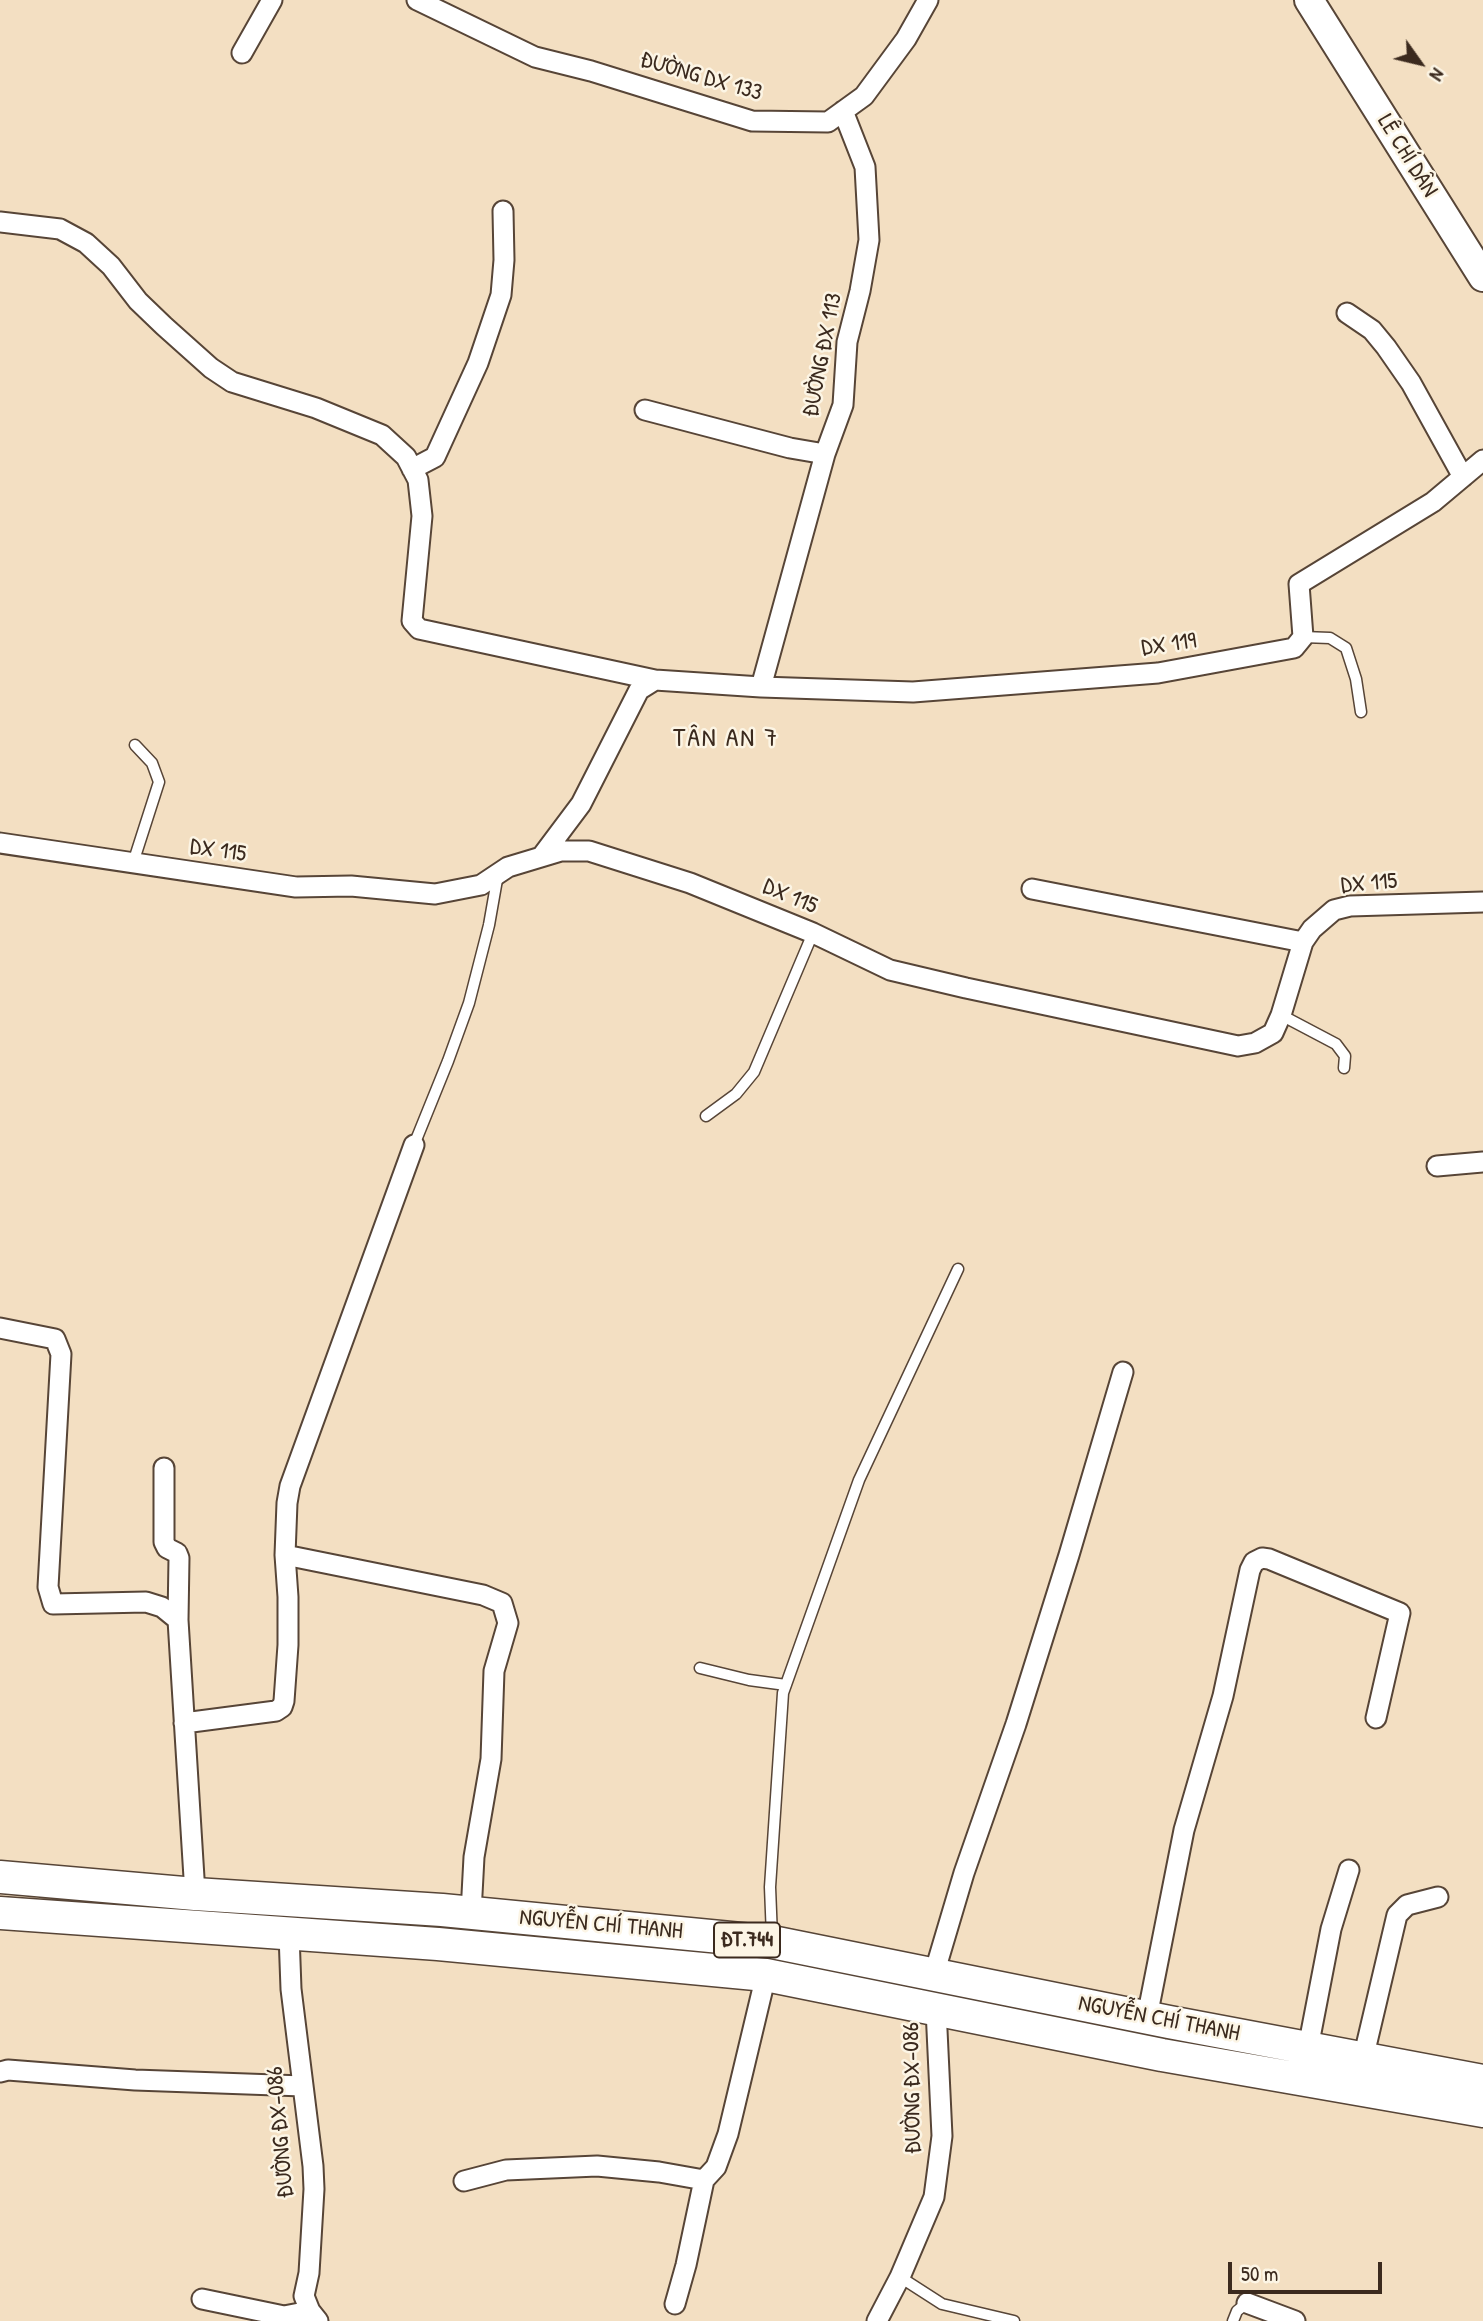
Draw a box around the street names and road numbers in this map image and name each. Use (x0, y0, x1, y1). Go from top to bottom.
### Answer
street label: ĐƯỜNG DX 133 (637, 46, 765, 108)
street label: LÊ CHÍ DÂN (1371, 109, 1443, 203)
street label: ĐƯỜNG ĐX 113 (797, 291, 849, 419)
street label: DX 119 (1140, 627, 1198, 663)
street label: DX 115 (188, 833, 248, 869)
street label: DX 115 (1340, 868, 1398, 900)
street label: DX 115 (759, 873, 821, 921)
street label: NGUYỄN CHÍ THANH (518, 1904, 684, 1946)
road number: ĐT.744 (714, 1923, 780, 1958)
street label: NGUYỄN CHÍ THANH (1076, 1990, 1242, 2048)
street label: ĐƯỜNG ĐX-086 (898, 2022, 928, 2154)
street label: ĐƯỜNG ĐX-086 (262, 2065, 300, 2199)

